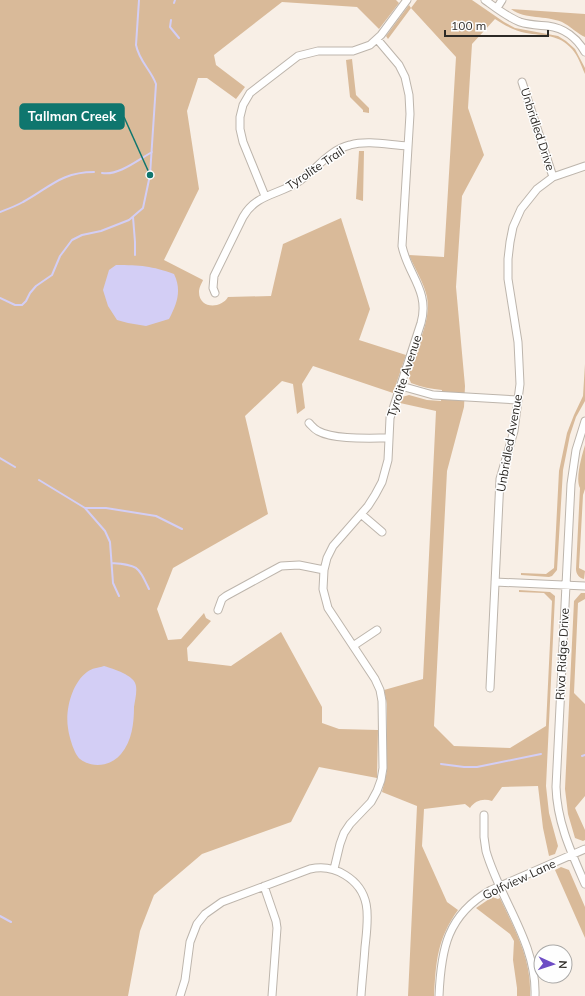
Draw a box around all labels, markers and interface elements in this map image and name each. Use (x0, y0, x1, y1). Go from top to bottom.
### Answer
scale bar (445, 12, 548, 38)
text: 100 m (451, 18, 486, 33)
street label: Unbridled Drive (518, 86, 558, 172)
callout: Tallman Creek (20, 104, 124, 129)
text: Tallman Creek (28, 108, 117, 124)
street label: Tyrolite Trail (283, 143, 347, 193)
street label: Tyrolite Avenue (384, 333, 424, 419)
street label: Unbridled Avenue (493, 393, 525, 493)
street label: Riva Ridge Drive (552, 608, 572, 700)
street label: Golfview Lane (480, 856, 558, 902)
north arrow (533, 944, 573, 984)
text: N (556, 960, 570, 969)

